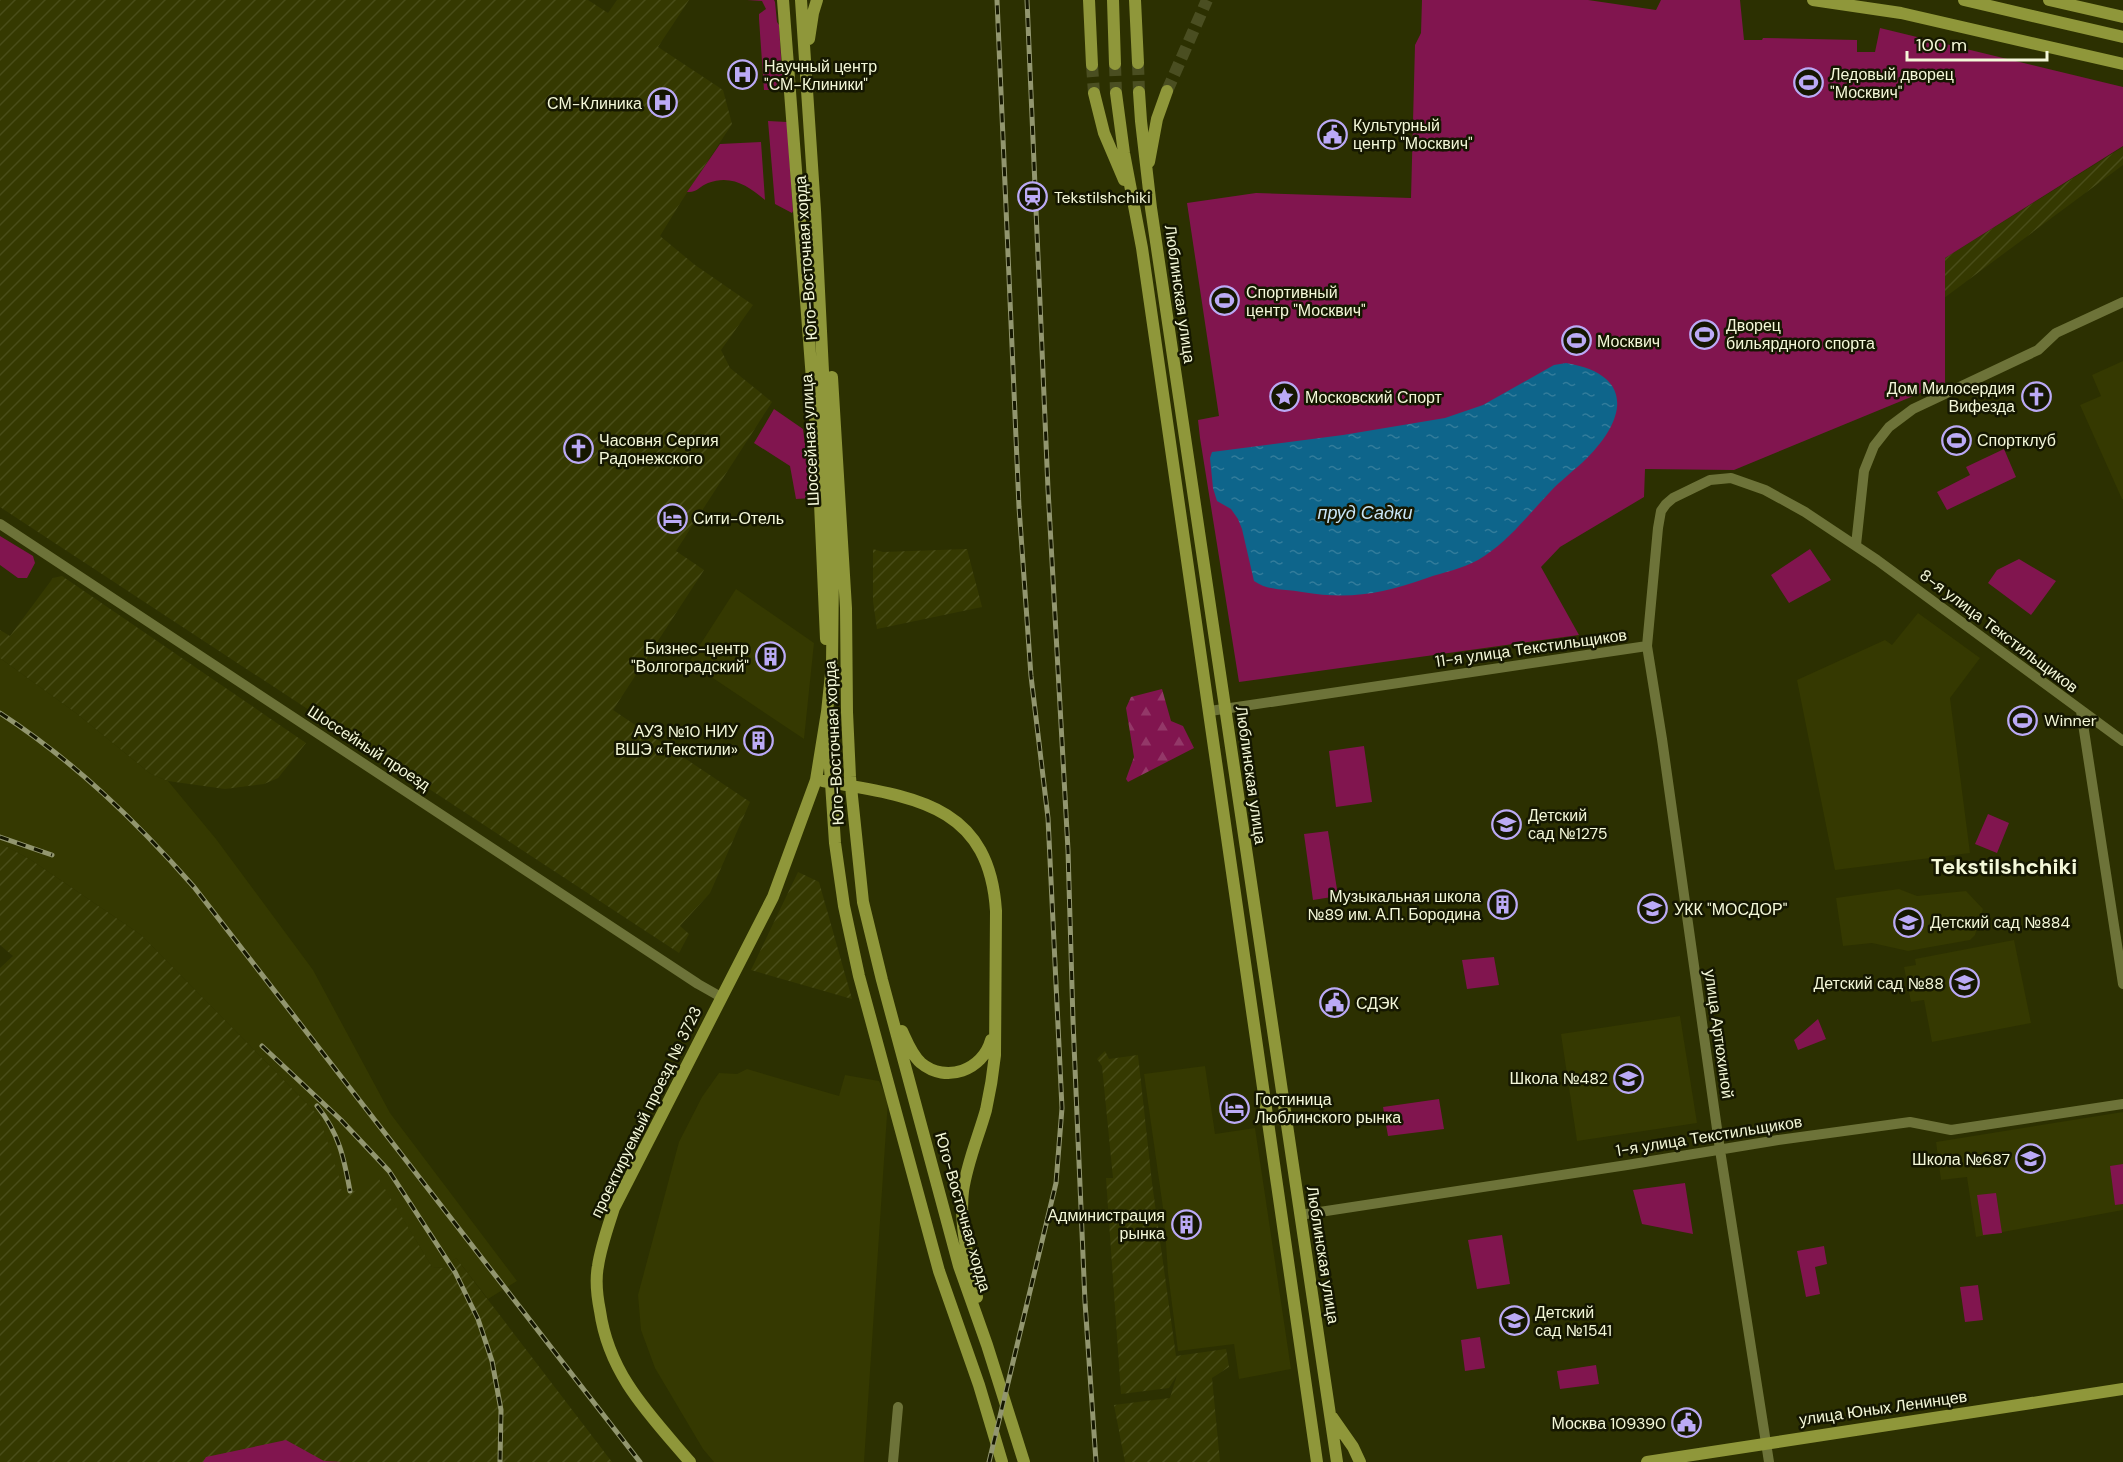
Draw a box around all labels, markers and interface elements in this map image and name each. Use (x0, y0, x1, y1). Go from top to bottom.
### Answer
scale bar (1907, 24, 2046, 62)
text: 100 m (1916, 33, 1967, 57)
place label: Научный центр "СМ-Клиники" (764, 56, 877, 95)
hospital icon: Научный центр "СМ-Клиники" (727, 59, 759, 91)
place label: Ледовый дворец "Москвич" (1830, 64, 1954, 103)
sports icon: Ледовый дворец "Москвич" (1793, 67, 1825, 99)
hospital icon: СМ-Клиника (647, 87, 679, 119)
place label: СМ-Клиника (547, 93, 642, 114)
place label: Культурный центр "Москвич" (1353, 115, 1473, 154)
public building icon: Культурный центр "Москвич" (1316, 118, 1348, 150)
street label: Юго-Восточная хорда (790, 175, 822, 341)
station icon: Tekstilshchiki (1017, 181, 1049, 213)
place label: Tekstilshchiki (1054, 187, 1151, 208)
street label: Люблинская улица (1160, 224, 1200, 364)
place label: Спортивный центр "Москвич" (1246, 282, 1366, 321)
sports icon: Спортивный центр "Москвич" (1209, 285, 1241, 317)
place label: Дворец бильярдного спорта (1726, 315, 1875, 354)
sports icon: Дворец бильярдного спорта (1689, 318, 1721, 350)
sports icon: Москвич (1560, 325, 1592, 357)
place label: Москвич (1597, 331, 1660, 352)
street label: Шоссейная улица (796, 373, 824, 506)
place label: Дом Милосердия Вифезда (1887, 378, 2015, 417)
place icon: Московский Спорт (1268, 381, 1300, 413)
church icon: Дом Милосердия Вифезда (2020, 381, 2052, 413)
place label: Московский Спорт (1305, 387, 1443, 408)
sports icon: Спортклуб (1940, 424, 1972, 456)
place label: Часовня Сергия Радонежского (599, 430, 719, 469)
place label: Спортклуб (1977, 430, 2056, 451)
church icon: Часовня Сергия Радонежского (562, 433, 594, 465)
water label: пруд Садки (1317, 501, 1413, 525)
hotel icon: Сити-Отель (656, 502, 688, 534)
place label: Сити-Отель (693, 508, 784, 529)
street label: 8-я улица Текстильщиков (1916, 565, 2082, 697)
street label: 11-я улица Текстильщиков (1434, 624, 1628, 672)
place label: Бизнес-центр "Волгоградский" (631, 638, 749, 677)
building icon: Бизнес-центр "Волгоградский" (754, 641, 786, 673)
street label: Юго-Восточная хорда (819, 660, 849, 826)
street label: Шоссейный проезд (304, 700, 435, 796)
sports icon: Winner (2007, 704, 2039, 736)
street label: Люблинская улица (1231, 705, 1271, 845)
place label: Winner (2044, 710, 2097, 731)
place label: АУЗ №10 НИУ ВШЭ «Текстили» (615, 721, 739, 760)
building icon: АУЗ №10 НИУ ВШЭ «Текстили» (743, 724, 775, 756)
place label: Детский сад №1275 (1528, 805, 1607, 844)
school or university icon: Детский сад №1275 (1491, 808, 1523, 840)
district label: Tekstilshchiki (1931, 852, 2077, 881)
place label: Музыкальная школа №89 им. А.П. Бородина (1307, 886, 1481, 925)
building icon: Музыкальная школа №89 им. А.П. Бородина (1486, 889, 1518, 921)
school or university icon: УКК "МОСДОР" (1637, 893, 1669, 925)
place label: УКК "МОСДОР" (1674, 899, 1788, 920)
school or university icon: Детский сад №884 (1893, 906, 1925, 938)
place label: Детский сад №884 (1930, 912, 2071, 933)
school or university icon: Детский сад №88 (1949, 967, 1981, 999)
street label: улица Артюхиной (1700, 968, 1738, 1100)
place label: Детский сад №88 (1813, 973, 1944, 994)
public building icon: СДЭК (1319, 987, 1351, 1019)
place label: СДЭК (1356, 993, 1400, 1014)
street label: проектируемый проезд № 3723 (586, 1003, 706, 1221)
school or university icon: Школа №482 (1613, 1062, 1645, 1094)
place label: Школа №482 (1510, 1068, 1608, 1089)
place label: Гостиница Люблинского рынка (1255, 1089, 1401, 1128)
hotel icon: Гостиница Люблинского рынка (1218, 1092, 1250, 1124)
street label: 1-я улица Текстильщиков (1614, 1111, 1804, 1161)
street label: Юго-Восточная хорда (930, 1130, 996, 1294)
school or university icon: Школа №687 (2015, 1143, 2047, 1175)
place label: Школа №687 (1912, 1149, 2010, 1170)
street label: Люблинская улица (1302, 1185, 1344, 1325)
place label: Администрация рынка (1047, 1205, 1165, 1244)
building icon: Администрация рынка (1170, 1208, 1202, 1240)
place label: Детский сад №1541 (1535, 1302, 1612, 1341)
school or university icon: Детский сад №1541 (1498, 1305, 1530, 1337)
street label: улица Юных Ленинцев (1798, 1386, 1968, 1430)
public building icon: Москва 109390 (1671, 1407, 1703, 1439)
place label: Москва 109390 (1551, 1413, 1666, 1434)

